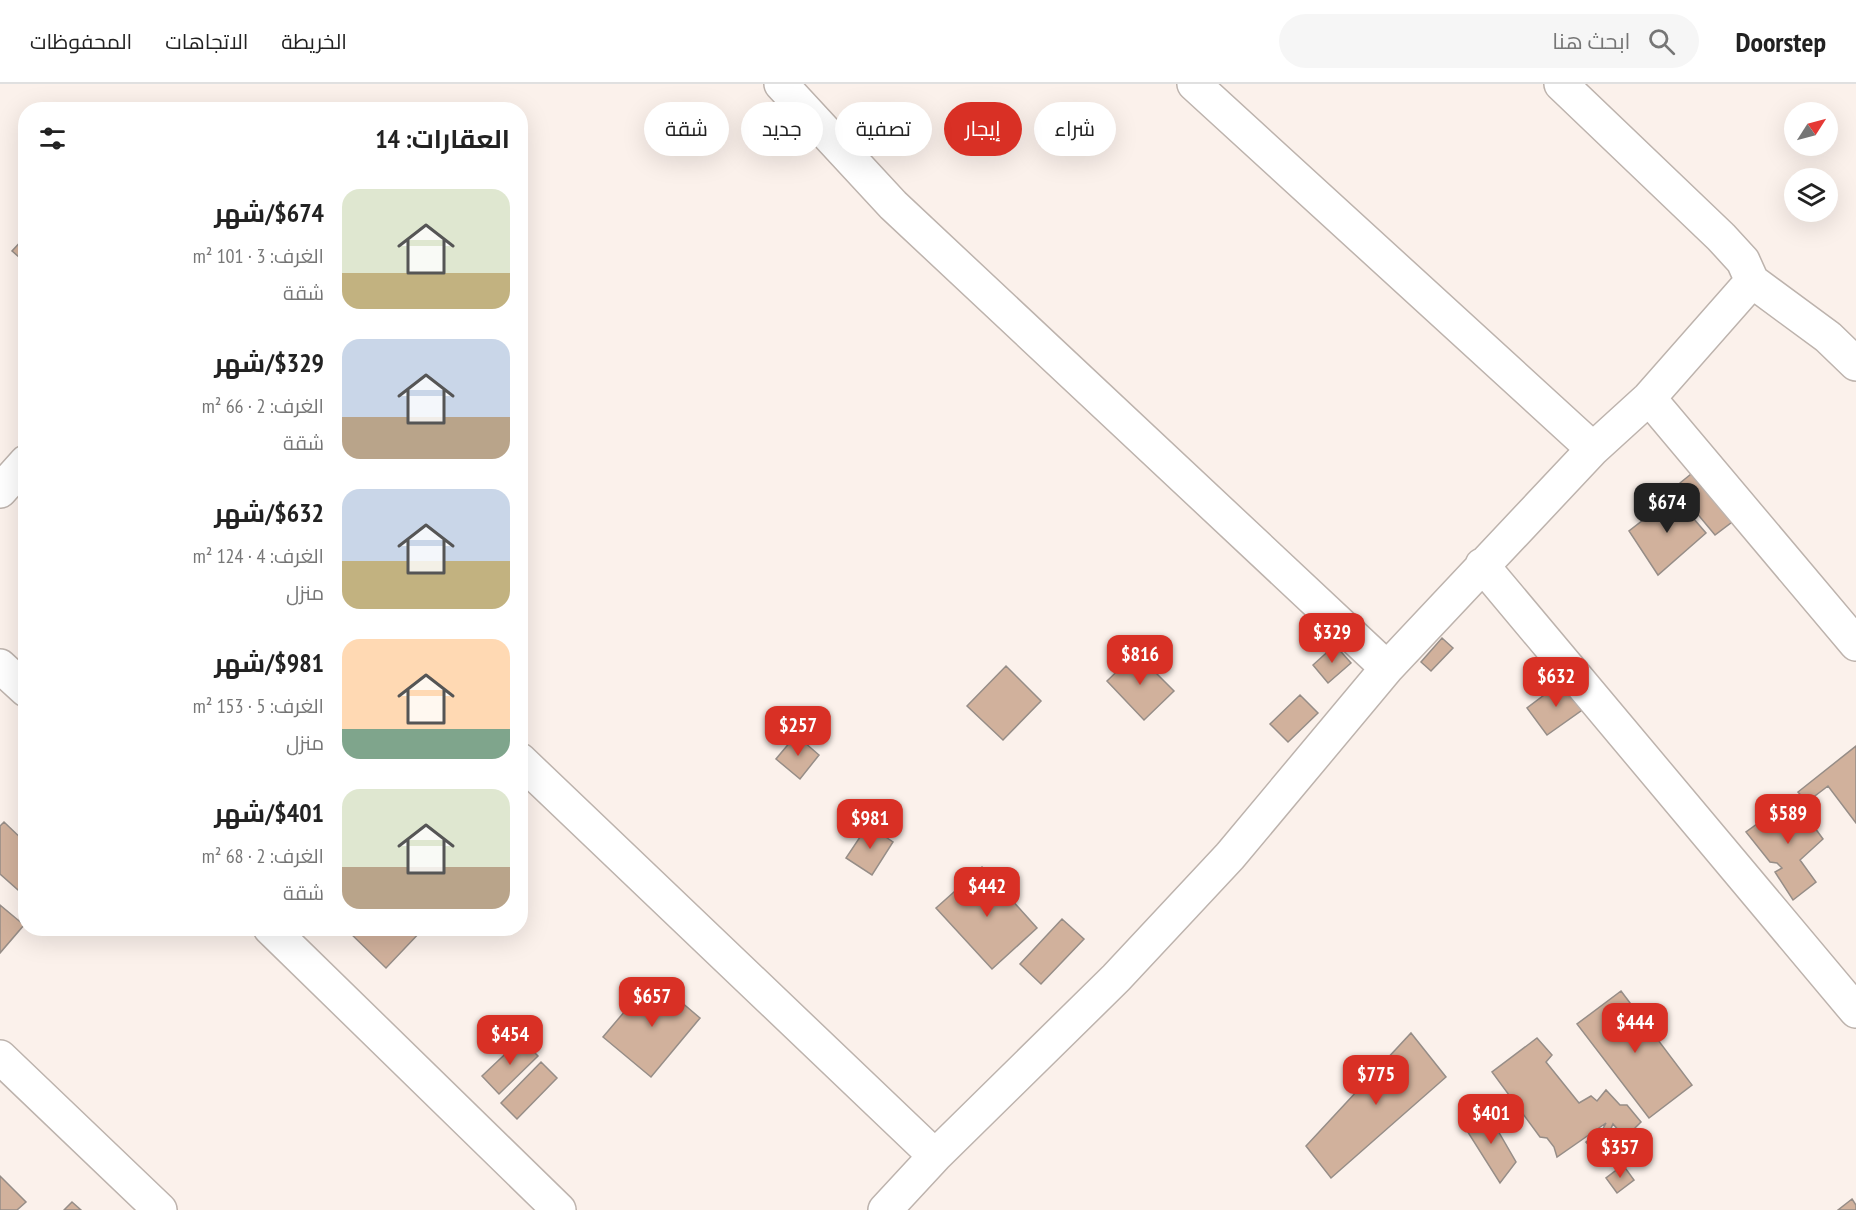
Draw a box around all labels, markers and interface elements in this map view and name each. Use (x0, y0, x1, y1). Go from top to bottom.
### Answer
search box (1279, 14, 1699, 68)
text: Doorstep (1735, 23, 1826, 60)
icon: search (1645, 25, 1678, 58)
text: ابحث هنا (1552, 27, 1630, 55)
text: المحفوظات (30, 28, 132, 55)
text: الاتجاهات (165, 28, 248, 55)
text: الخريطة (281, 28, 347, 55)
chip: شقة (644, 102, 729, 156)
chip: جديد (741, 102, 823, 156)
chip: تصفية (835, 102, 932, 156)
chip: إيجار (944, 102, 1022, 156)
chip: شراء (1034, 102, 1116, 156)
north arrow (1784, 102, 1838, 156)
map controls (1784, 102, 1838, 222)
icon: filters (36, 122, 69, 155)
text: العقارات: 14 (375, 122, 510, 155)
button: layers (1784, 168, 1838, 222)
text: $674/شهر (214, 196, 324, 229)
icon: home (390, 213, 462, 285)
text: الغرف: 3 · 101 m² (193, 243, 324, 269)
text: شقة (283, 280, 324, 306)
text: $329/شهر (214, 346, 324, 379)
icon: home (390, 363, 462, 435)
text: الغرف: 2 · 66 m² (202, 393, 324, 419)
text: شقة (283, 430, 324, 456)
pin: $674 (1631, 483, 1703, 534)
text: $674 (1648, 489, 1686, 515)
text: $632/شهر (214, 496, 324, 529)
icon: home (390, 513, 462, 585)
text: الغرف: 4 · 124 m² (193, 543, 324, 569)
text: منزل (286, 580, 324, 606)
pin: $329 (1296, 613, 1368, 664)
text: $329 (1313, 619, 1351, 645)
pin: $816 (1104, 635, 1176, 686)
text: $816 (1121, 641, 1159, 667)
text: $981/شهر (214, 646, 324, 679)
pin: $632 (1520, 657, 1592, 708)
icon: home (390, 663, 462, 735)
text: $632 (1537, 663, 1575, 689)
text: الغرف: 5 · 153 m² (193, 693, 324, 719)
pin: $257 (762, 706, 834, 757)
text: $257 (779, 712, 817, 738)
text: منزل (286, 730, 324, 756)
pin: $589 (1752, 794, 1824, 845)
text: $401/شهر (214, 796, 324, 829)
pin: $981 (834, 799, 906, 850)
text: $589 (1769, 800, 1807, 826)
text: $981 (851, 805, 889, 831)
icon: home (390, 813, 462, 885)
text: الغرف: 2 · 68 m² (202, 843, 324, 869)
pin: $442 (951, 867, 1023, 918)
text: $442 (968, 873, 1006, 899)
text: شقة (283, 880, 324, 906)
pin: $657 (616, 977, 688, 1028)
text: $657 (633, 983, 671, 1009)
pin: $444 (1599, 1003, 1671, 1054)
text: $444 (1616, 1009, 1654, 1035)
pin: $454 (474, 1015, 546, 1066)
text: $454 (491, 1021, 529, 1047)
pin: $775 (1340, 1055, 1412, 1106)
text: $775 (1357, 1061, 1395, 1087)
pin: $401 (1455, 1094, 1527, 1145)
text: $401 (1472, 1100, 1510, 1126)
pin: $357 (1584, 1128, 1656, 1179)
text: $357 (1601, 1134, 1639, 1160)

